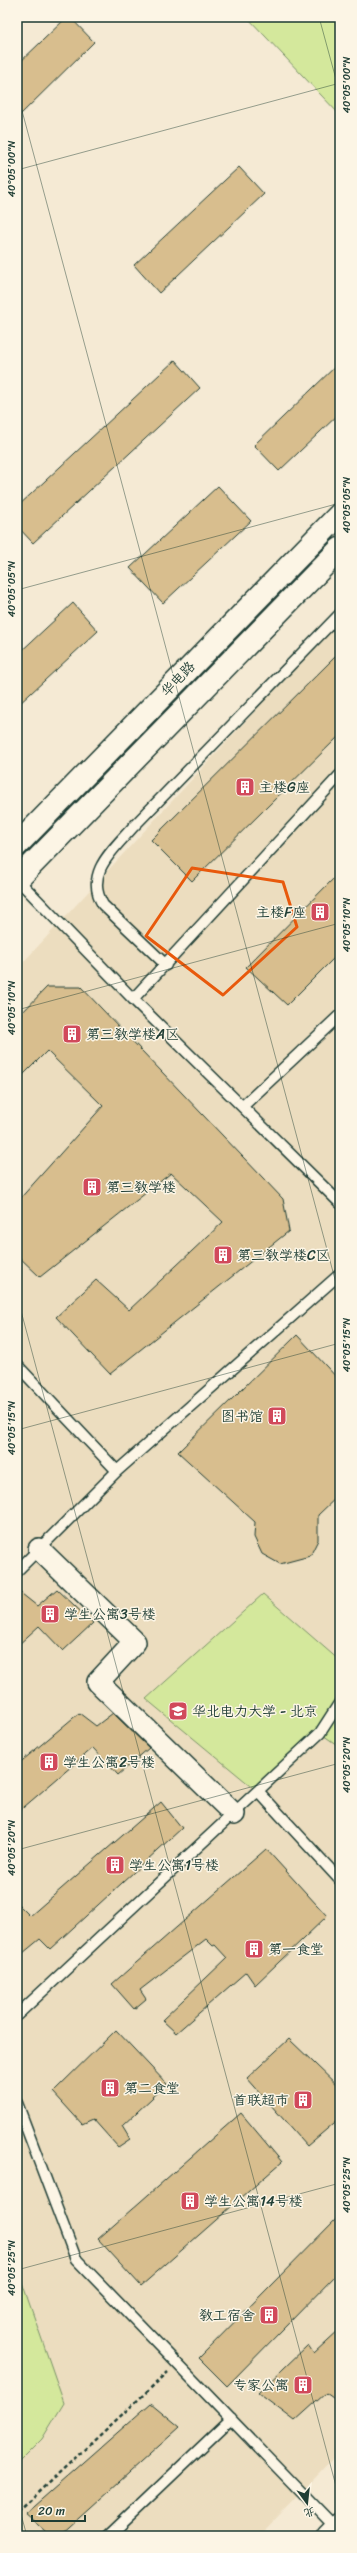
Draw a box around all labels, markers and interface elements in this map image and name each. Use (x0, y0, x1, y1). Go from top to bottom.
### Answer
text: 40°05'00"N (338, 57, 356, 113)
text: 40°05'00"N (3, 141, 21, 197)
text: 40°05'05"N (338, 477, 356, 533)
text: 40°05'05"N (3, 561, 21, 617)
street label: 华电路 (154, 655, 202, 703)
place label: 主楼G座 (259, 775, 310, 800)
building icon: 主楼G座 (234, 776, 256, 798)
text: 40°05'10"N (338, 898, 356, 952)
place label: 主楼F座 (256, 900, 306, 925)
building icon: 主楼F座 (309, 901, 331, 923)
text: 40°05'10"N (3, 981, 21, 1035)
place label: 第三教学楼A区 (86, 1022, 179, 1047)
building icon: 第三教学楼A区 (61, 1023, 83, 1045)
place label: 第三教学楼 (106, 1175, 176, 1200)
building icon: 第三教学楼 (81, 1176, 103, 1198)
place label: 第三教学楼C区 (237, 1243, 330, 1268)
building icon: 第三教学楼C区 (212, 1244, 234, 1266)
text: 40°05'15"N (338, 1318, 356, 1372)
text: 40°05'15"N (3, 1401, 21, 1455)
place label: 图书馆 (221, 1404, 263, 1429)
building icon: 图书馆 (266, 1405, 288, 1427)
place label: 学生公寓3号楼 (64, 1602, 156, 1627)
building icon: 学生公寓3号楼 (39, 1603, 61, 1625)
place label: 华北电力大学 - 北京 (192, 1699, 318, 1724)
school or university icon: 华北电力大学 - 北京 (167, 1700, 189, 1722)
text: 40°05'20"N (338, 1737, 356, 1793)
place label: 学生公寓2号楼 (63, 1750, 155, 1775)
building icon: 学生公寓2号楼 (38, 1751, 60, 1773)
text: 40°05'20"N (3, 1820, 21, 1876)
place label: 学生公寓1号楼 (129, 1853, 219, 1878)
building icon: 学生公寓1号楼 (104, 1854, 126, 1876)
place label: 第一食堂 (268, 1937, 324, 1962)
building icon: 第一食堂 (243, 1938, 265, 1960)
place label: 第二食堂 (124, 2076, 180, 2101)
building icon: 第二食堂 (99, 2077, 121, 2099)
place label: 首联超市 (233, 2088, 289, 2113)
building icon: 首联超市 (292, 2089, 314, 2111)
text: 40°05'25"N (338, 2157, 356, 2213)
place label: 学生公寓14号楼 (204, 2189, 303, 2214)
building icon: 学生公寓14号楼 (179, 2190, 201, 2212)
text: 40°05'25"N (3, 2240, 21, 2296)
place label: 教工宿舍 (199, 2303, 255, 2328)
building icon: 教工宿舍 (258, 2304, 280, 2326)
place label: 专家公寓 (233, 2373, 289, 2398)
building icon: 专家公寓 (292, 2374, 314, 2396)
north arrow (287, 2483, 327, 2523)
scale bar (32, 2497, 85, 2523)
text: 20 m (38, 2500, 65, 2522)
text: 北 (302, 2502, 317, 2523)

